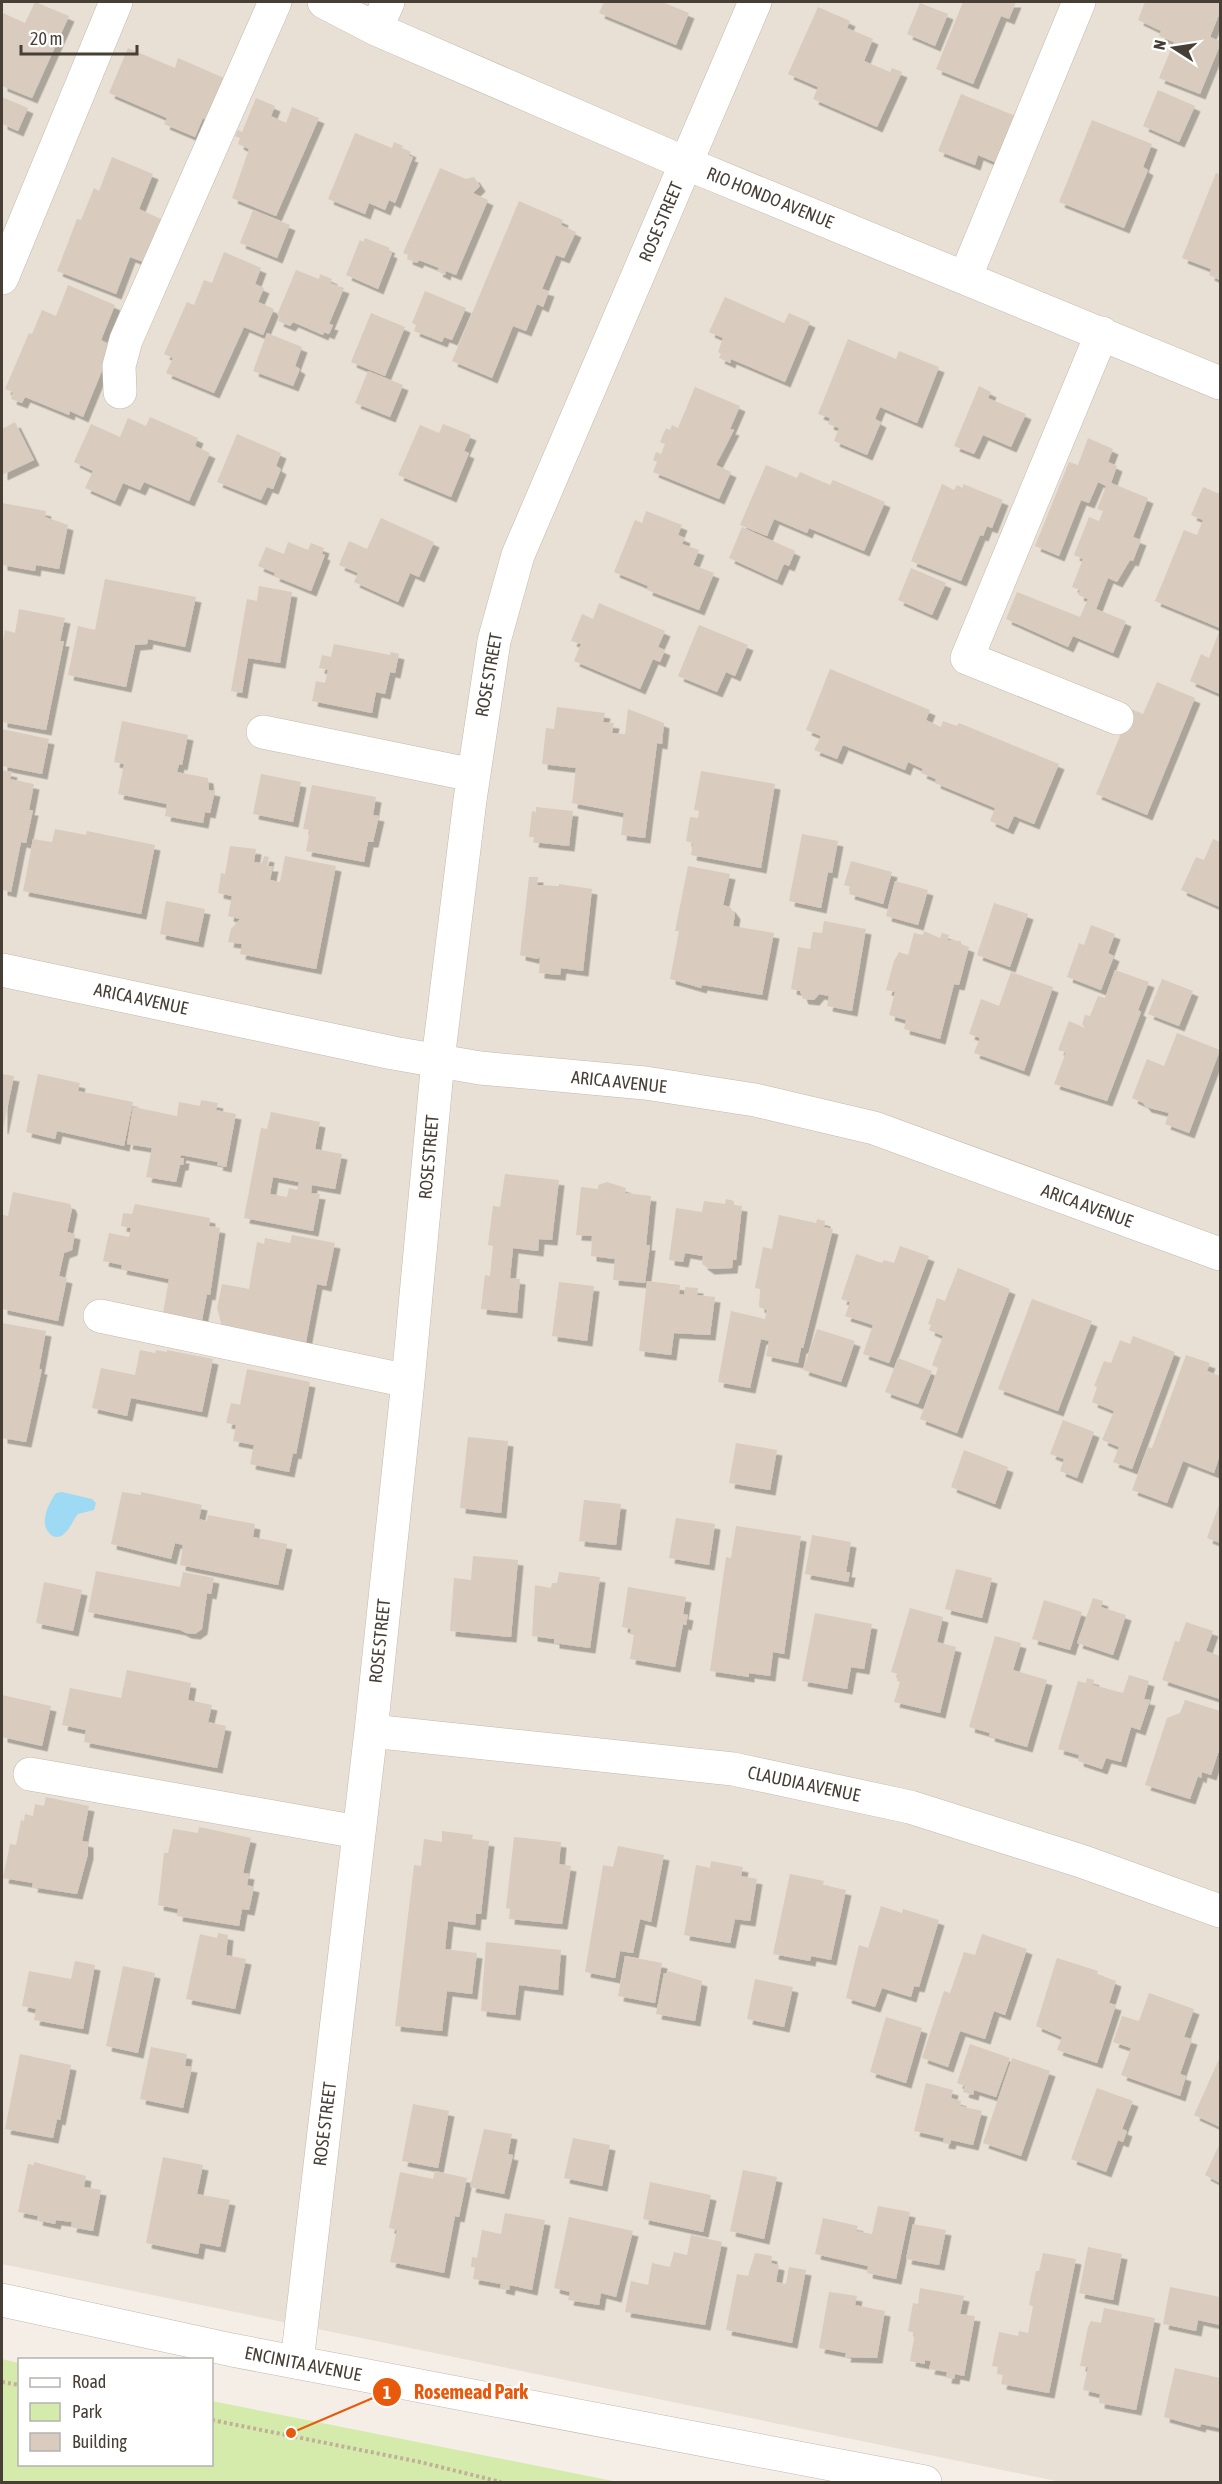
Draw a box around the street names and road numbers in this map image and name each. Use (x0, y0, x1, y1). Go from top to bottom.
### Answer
street label: RIO HONDO AVENUE (704, 163, 837, 233)
street label: ROSE STREET (634, 179, 687, 265)
street label: ROSE STREET (471, 631, 506, 718)
street label: ARICA AVENUE (92, 978, 190, 1019)
street label: ARICA AVENUE (570, 1066, 668, 1097)
street label: ROSE STREET (414, 1114, 443, 1200)
street label: ARICA AVENUE (1039, 1179, 1136, 1232)
street label: ROSE STREET (365, 1598, 394, 1684)
street label: CLAUDIA AVENUE (746, 1761, 863, 1806)
street label: ROSE STREET (309, 2081, 340, 2167)
street label: ENCINITA AVENUE (243, 2342, 364, 2385)

